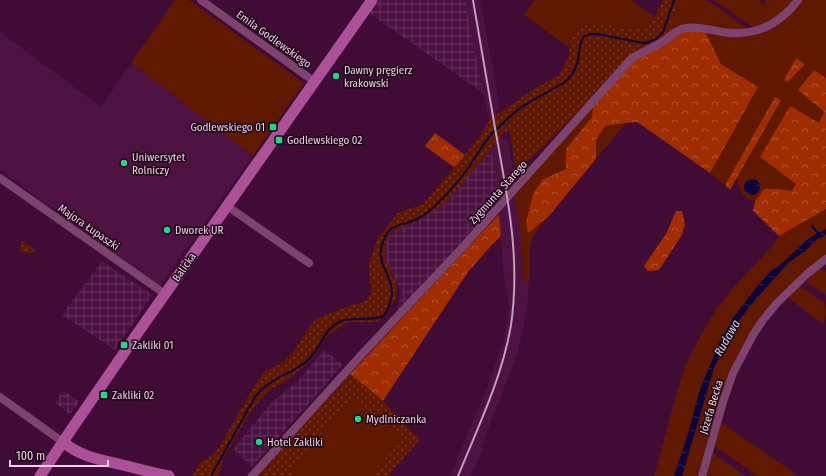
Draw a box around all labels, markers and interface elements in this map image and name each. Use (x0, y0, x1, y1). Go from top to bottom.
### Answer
street label: Emila Godlewskiego (234, 8, 314, 71)
place label: Dawny pręgierz krakowski (344, 64, 413, 90)
marker: Dawny pręgierz krakowski (331, 71, 341, 81)
place label: Godlewskiego 01 (190, 121, 265, 134)
marker: Godlewskiego 01 (268, 122, 278, 132)
place label: Godlewskiego 02 (287, 134, 362, 147)
marker: Godlewskiego 02 (274, 135, 284, 145)
place label: Uniwersytet Rolniczy (132, 151, 186, 177)
marker: Uniwersytet Rolniczy (119, 158, 129, 168)
street label: Zygmunta Starego (467, 158, 530, 227)
street label: Majora Łupaszki (56, 201, 122, 253)
place label: Dworek UR (175, 224, 224, 237)
marker: Dworek UR (162, 225, 172, 235)
street label: Balicka (170, 250, 199, 284)
water label: Rudawa (711, 317, 743, 359)
place label: Zakliki 01 (132, 339, 173, 352)
marker: Zakliki 01 (119, 340, 129, 350)
street label: Józefa Becka (697, 378, 726, 436)
place label: Zakliki 02 (112, 389, 154, 402)
marker: Zakliki 02 (99, 390, 109, 400)
place label: Mydlniczanka (366, 413, 427, 426)
marker: Mydlniczanka (353, 414, 363, 424)
place label: Hotel Zakliki (267, 436, 323, 449)
marker: Hotel Zakliki (254, 437, 264, 447)
scale bar (10, 442, 108, 468)
text: 100 m (16, 449, 45, 463)

